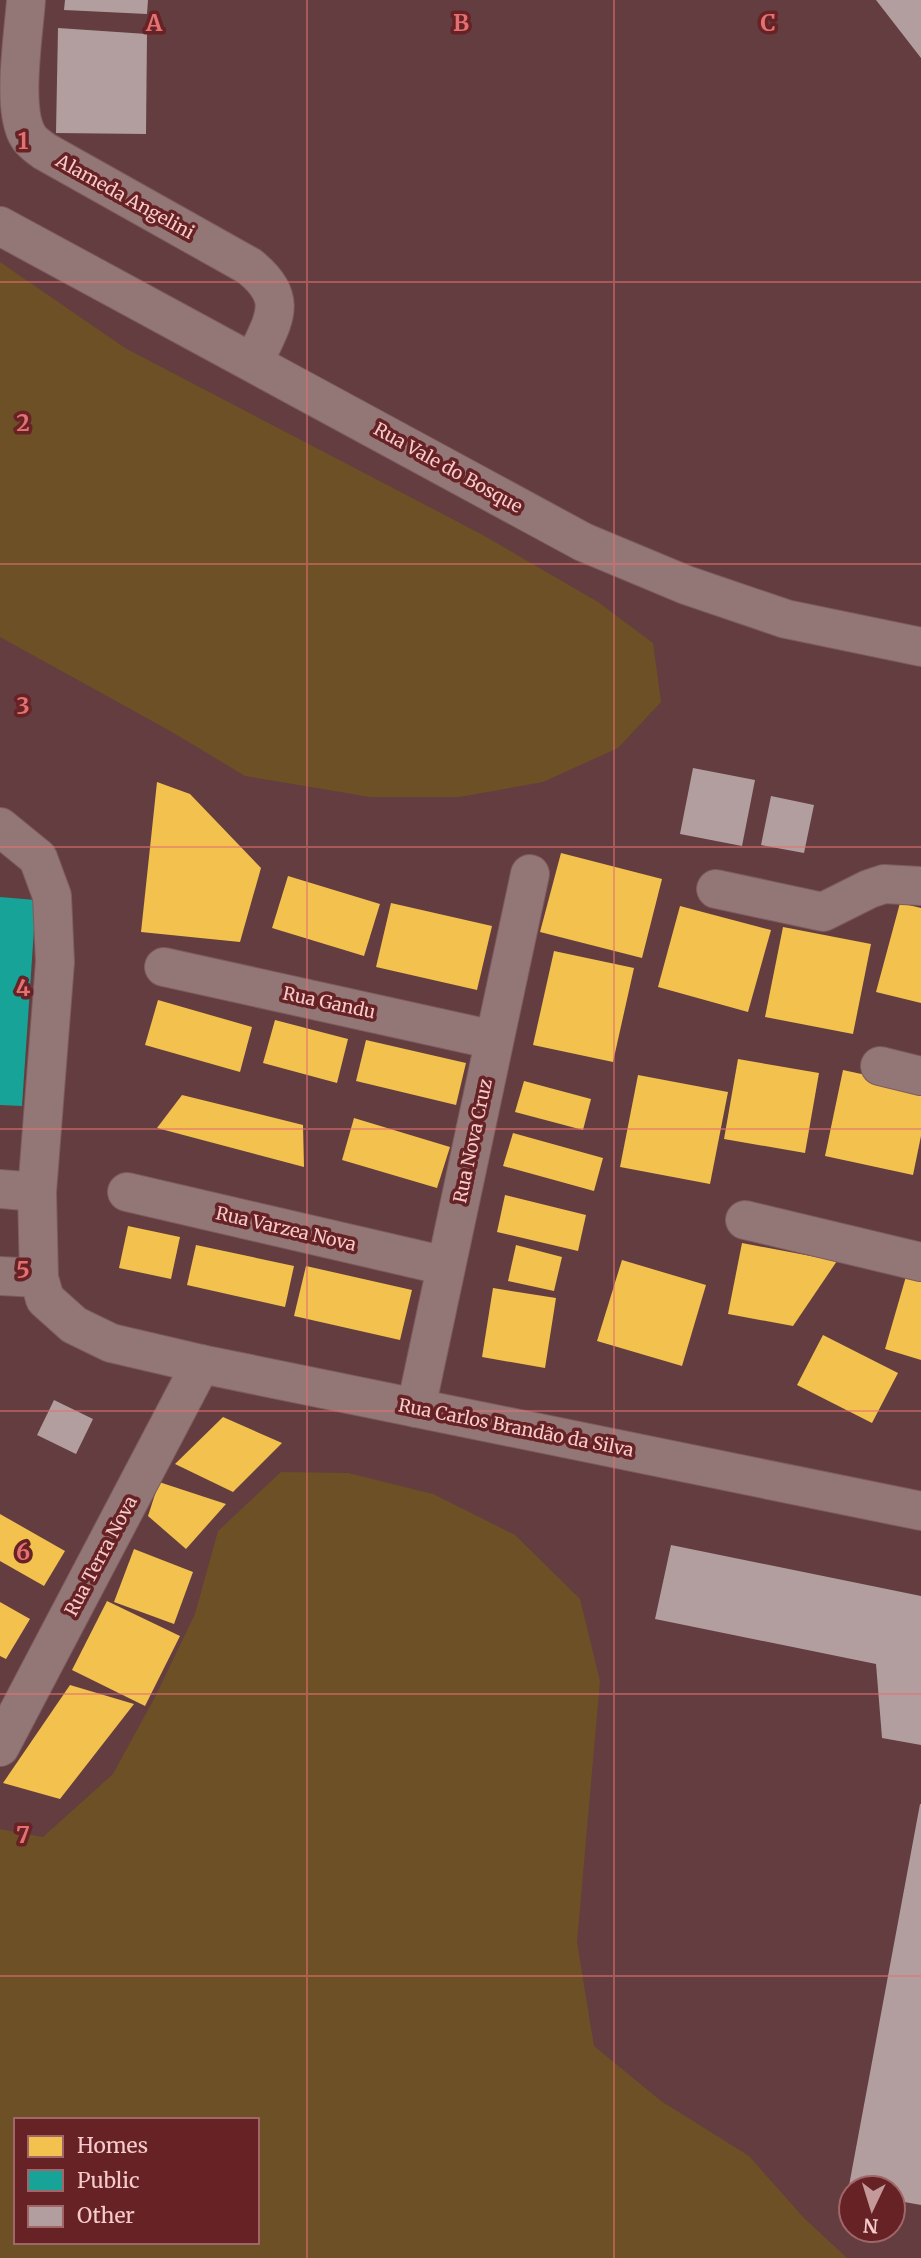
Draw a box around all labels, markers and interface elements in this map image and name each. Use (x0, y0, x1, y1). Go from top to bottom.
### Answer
text: A (145, 8, 163, 37)
text: B (453, 8, 469, 37)
text: C (760, 8, 776, 37)
text: 1 (18, 126, 29, 155)
street label: Alameda Angelini (51, 149, 198, 244)
text: 2 (16, 408, 30, 437)
street label: Rua Vale do Bosque (370, 417, 527, 518)
text: 3 (16, 691, 30, 720)
text: 4 (16, 973, 31, 1002)
street label: Rua Gandu (281, 981, 378, 1024)
street label: Rua Nova Cruz (448, 1076, 497, 1205)
street label: Rua Varzea Nova (214, 1201, 359, 1256)
text: 5 (16, 1255, 30, 1284)
street label: Rua Carlos Brandão da Silva (397, 1393, 636, 1462)
street label: Rua Terra Nova (59, 1491, 142, 1620)
text: 6 (16, 1537, 30, 1566)
text: 7 (16, 1820, 30, 1849)
legend (14, 2118, 259, 2244)
text: Homes (77, 2132, 148, 2159)
text: Public (77, 2167, 140, 2194)
north arrow (837, 2174, 907, 2244)
text: Other (77, 2202, 135, 2229)
text: N (862, 2213, 879, 2238)

